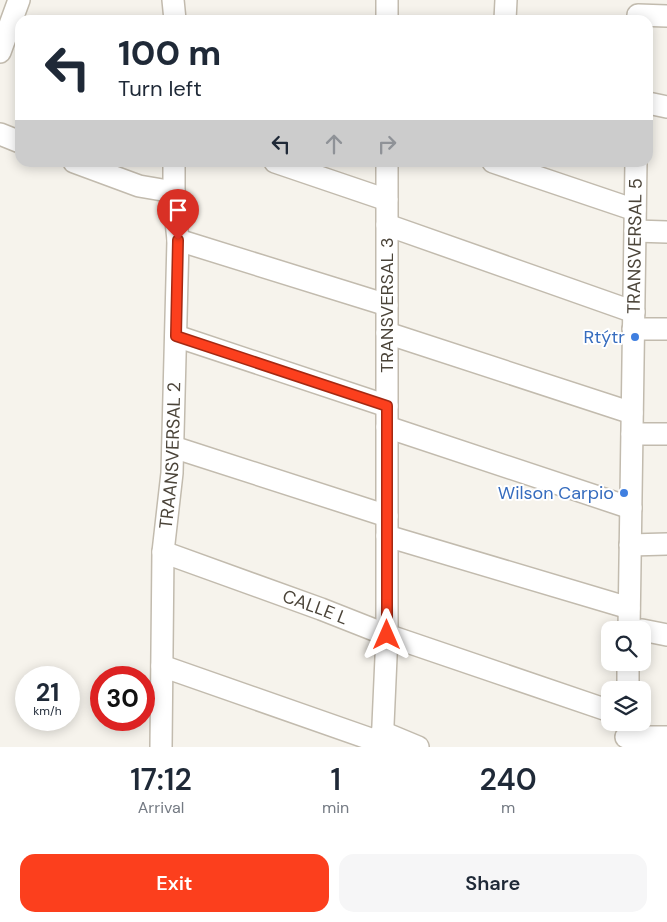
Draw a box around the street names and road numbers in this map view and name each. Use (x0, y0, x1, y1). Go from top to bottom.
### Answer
street label: TRANSVERSAL 5 (622, 178, 648, 314)
street label: TRANSVERSAL 3 (375, 237, 399, 373)
street label: TRAANSVERSAL 2 (154, 382, 186, 530)
street label: CALLE L (279, 584, 351, 630)

